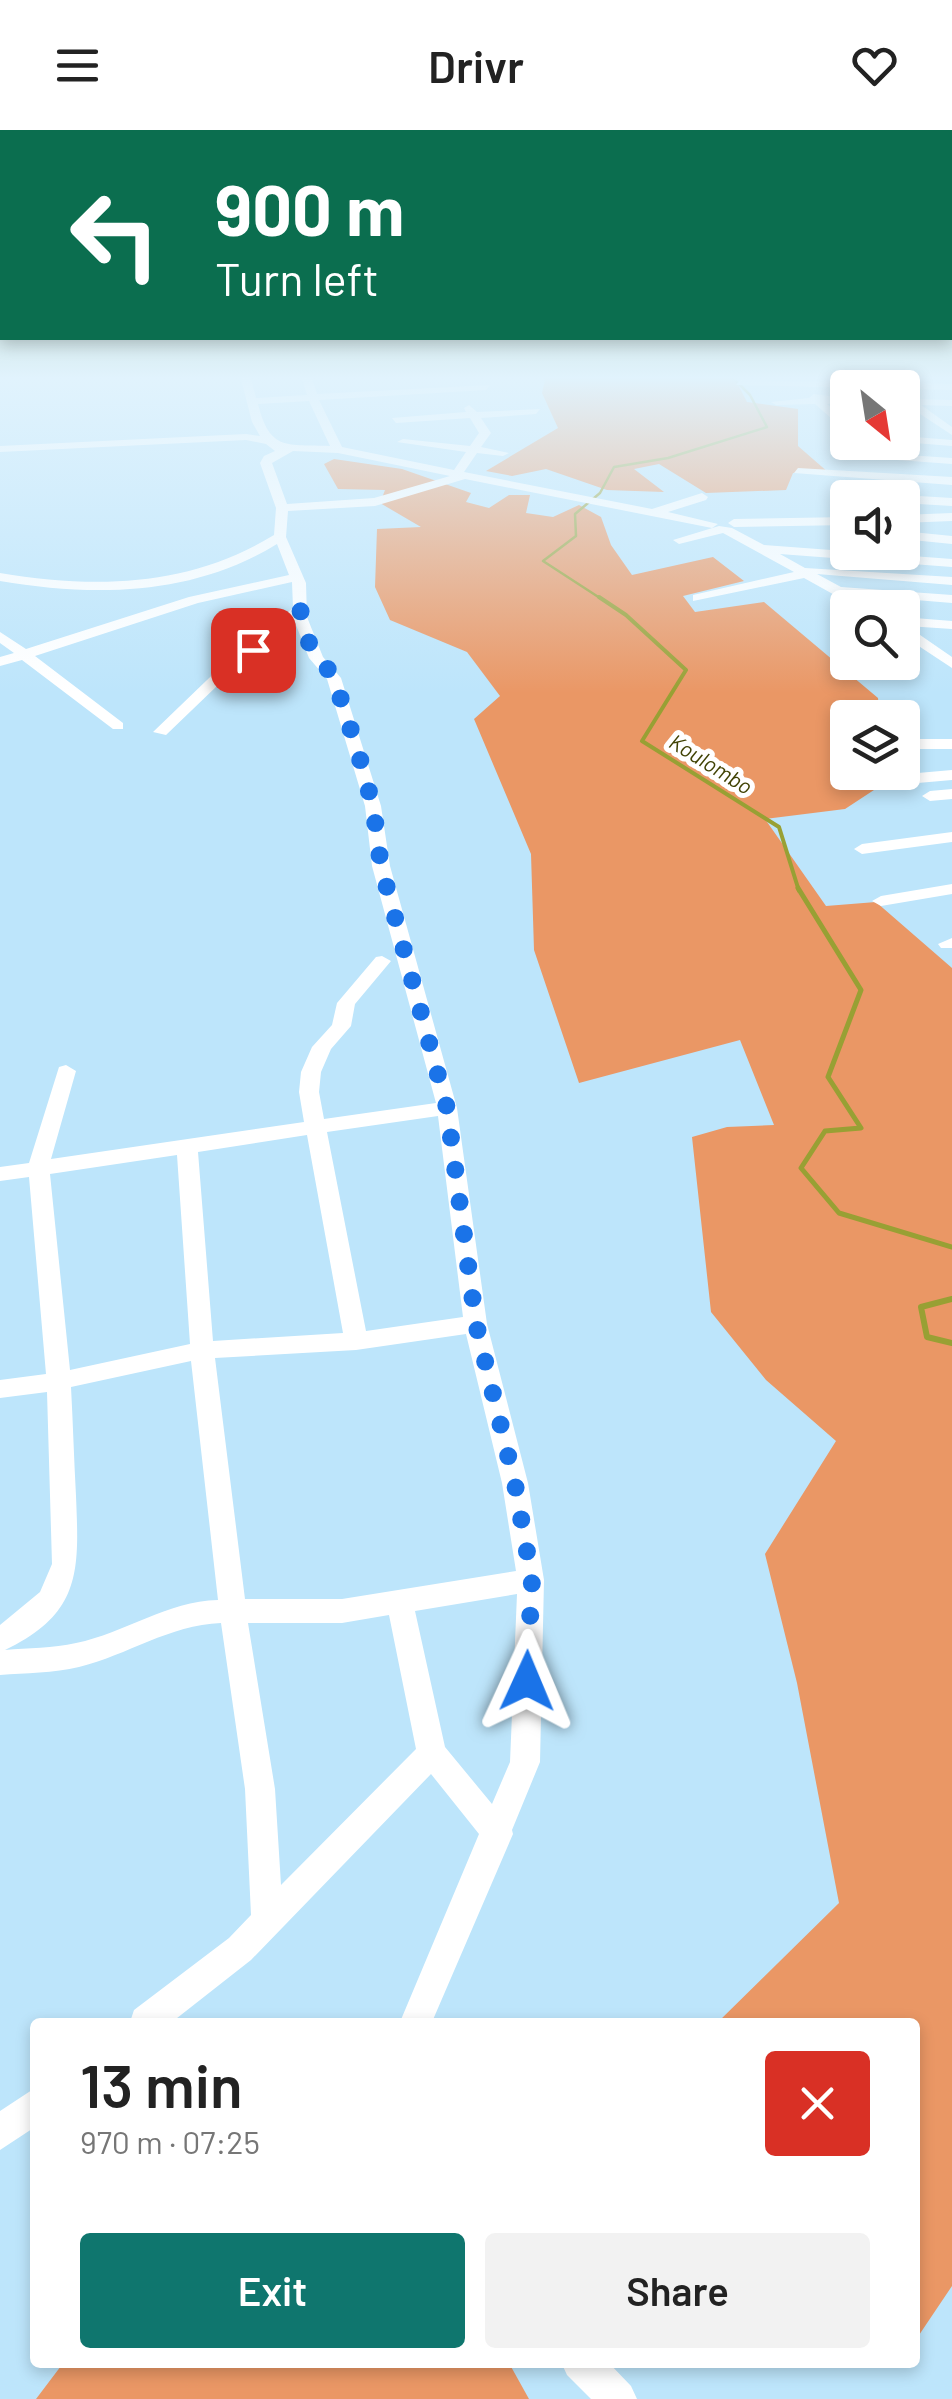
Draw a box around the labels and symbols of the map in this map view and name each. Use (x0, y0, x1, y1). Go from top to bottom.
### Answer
north arrow (830, 370, 920, 460)
pin (211, 608, 296, 693)
water label: Koulombo (665, 727, 758, 799)
position arrow (475, 1629, 579, 1733)

